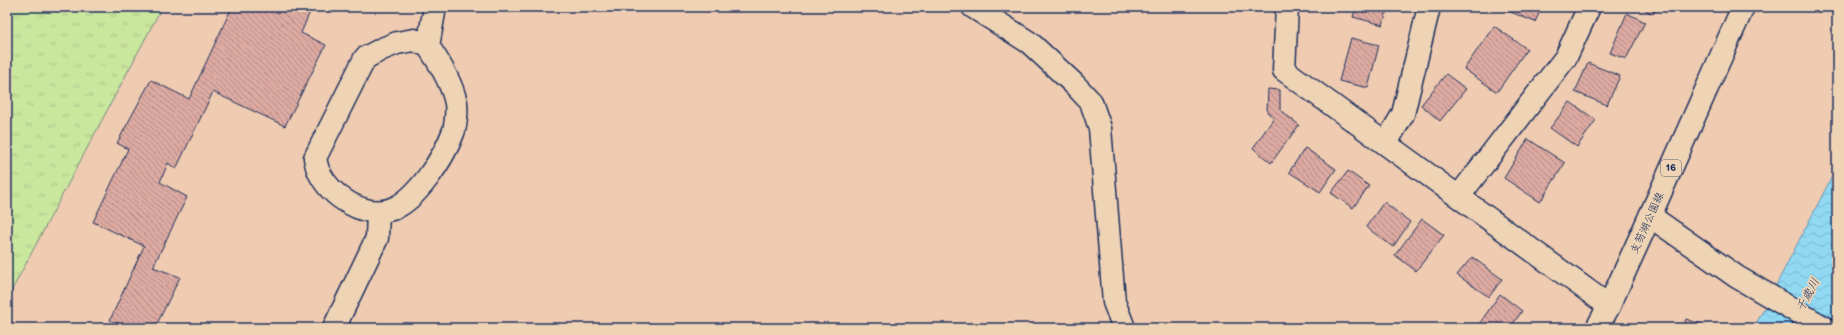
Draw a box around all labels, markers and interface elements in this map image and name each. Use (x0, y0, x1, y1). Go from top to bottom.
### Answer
road number: 16 (1661, 160, 1681, 176)
street label: 支笏湖公園線 (1628, 190, 1666, 256)
water label: 千歳川 (1793, 276, 1823, 314)

